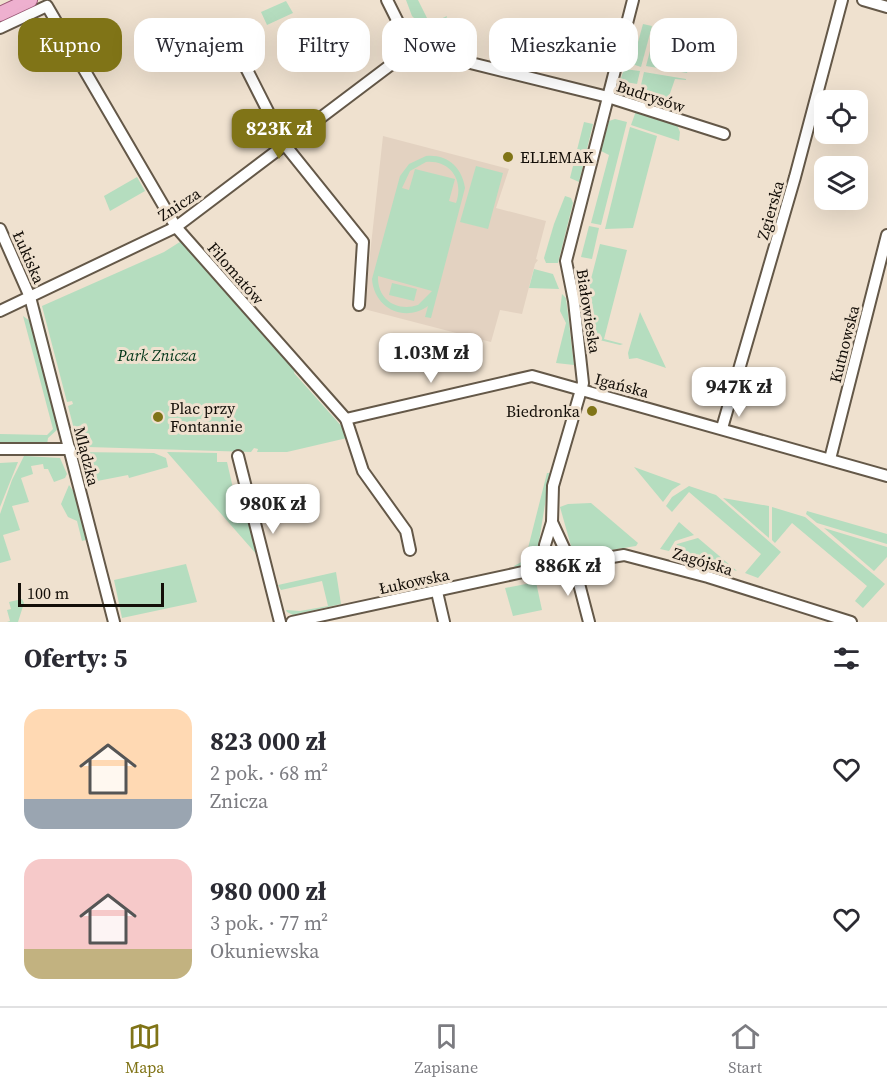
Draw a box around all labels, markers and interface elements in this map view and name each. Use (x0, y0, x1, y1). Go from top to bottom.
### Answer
chip: Kupno (18, 18, 122, 72)
chip: Wynajem (134, 18, 265, 72)
chip: Filtry (277, 18, 370, 72)
chip: Nowe (382, 18, 477, 72)
chip: Mieszkanie (489, 18, 638, 72)
chip: Dom (650, 18, 737, 72)
street label: Budrysów (614, 75, 689, 118)
map controls (814, 90, 868, 210)
button: locate (814, 90, 868, 144)
pin: 823K zł (224, 109, 334, 160)
text: 823K zł (246, 114, 312, 142)
place label: ELLEMAK (520, 146, 594, 168)
marker: ELLEMAK (501, 150, 515, 164)
button: layers (814, 156, 868, 210)
street label: Zgierska (751, 177, 789, 242)
street label: Znicza (153, 182, 205, 226)
street label: Łukiska (8, 227, 51, 288)
street label: Filomatów (203, 237, 270, 310)
street label: Białowieska (571, 267, 607, 356)
street label: Kutnowska (824, 302, 864, 385)
pin: 1.03M zł (369, 333, 493, 384)
text: 1.03M zł (393, 338, 469, 366)
park label: Park Znicza (117, 344, 197, 366)
street label: Igańska (593, 367, 652, 403)
pin: 947K zł (684, 367, 794, 418)
text: 947K zł (706, 372, 772, 400)
place label: Plac przy Fontannie (170, 397, 243, 437)
place label: Biedronka (506, 400, 581, 422)
marker: Biedronka (585, 404, 599, 418)
marker: Plac przy Fontannie (151, 410, 165, 424)
street label: Mlądzka (69, 424, 105, 489)
pin: 980K zł (218, 484, 328, 535)
text: 980K zł (240, 489, 306, 517)
street label: Zagójska (670, 541, 737, 581)
pin: 886K zł (513, 546, 623, 597)
text: 886K zł (535, 551, 601, 579)
street label: Łukowska (377, 563, 452, 599)
scale bar (18, 580, 164, 608)
text: 100 m (27, 582, 69, 604)
text: Oferty: 5 (24, 640, 127, 676)
icon: filters (830, 642, 863, 675)
text: 823 000 zł (210, 723, 326, 759)
icon: home (72, 733, 144, 805)
icon: heart (830, 753, 863, 786)
text: 2 pok. · 68 m² (210, 759, 328, 787)
text: Znicza (210, 787, 268, 815)
text: 980 000 zł (210, 873, 326, 909)
icon: home (72, 883, 144, 955)
icon: heart (830, 903, 863, 936)
text: 3 pok. · 77 m² (210, 909, 328, 937)
text: Okuniewska (210, 937, 320, 965)
tab: Mapa (125, 1020, 164, 1078)
tab: Zapisane (415, 1020, 478, 1078)
tab: Start (728, 1020, 762, 1078)

